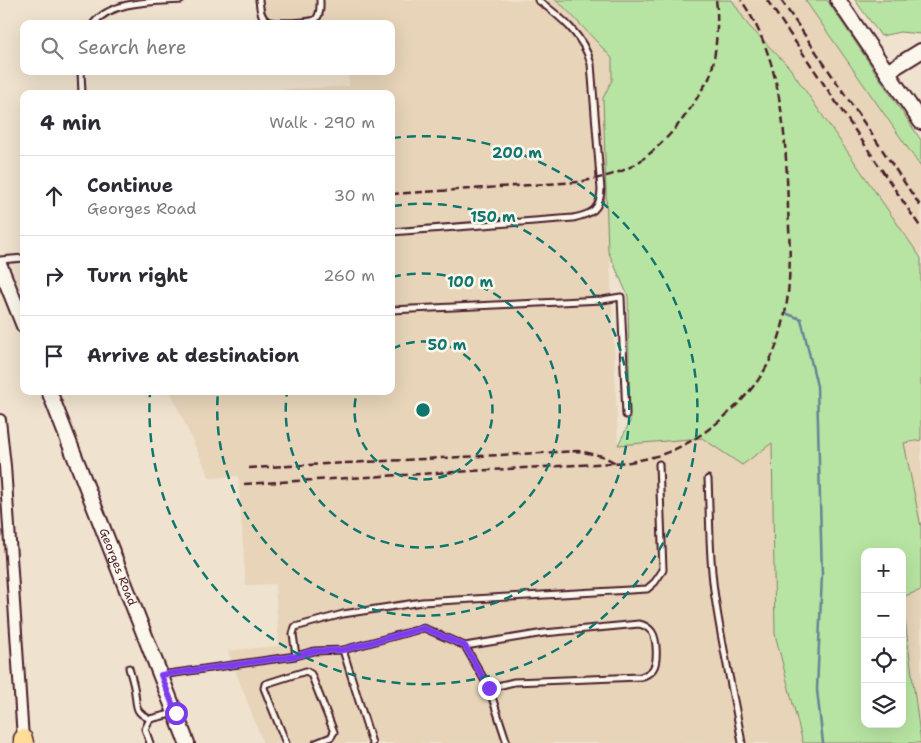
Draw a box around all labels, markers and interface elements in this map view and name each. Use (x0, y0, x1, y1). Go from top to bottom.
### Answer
search box (20, 20, 395, 75)
icon: search (38, 34, 66, 62)
text: Search here (78, 35, 187, 60)
text: 4 min (40, 109, 101, 137)
text: Walk · 290 m (269, 112, 375, 133)
text: 200 m (492, 143, 542, 163)
text: Continue (87, 173, 173, 198)
icon: ahead (40, 182, 68, 210)
text: 30 m (334, 185, 375, 206)
text: Georges Road (87, 198, 196, 219)
text: 150 m (470, 207, 516, 227)
icon: right (40, 262, 68, 290)
text: Turn right (87, 263, 188, 288)
text: 260 m (323, 265, 375, 286)
text: 100 m (447, 272, 493, 292)
text: 50 m (428, 335, 467, 355)
icon: arrive (40, 342, 68, 370)
text: Arrive at destination (87, 343, 299, 368)
centre of rings (414, 401, 432, 419)
street label: Georges Road (96, 526, 141, 608)
map controls (861, 548, 906, 728)
button: + (861, 548, 906, 593)
button: − (861, 593, 906, 638)
button: locate (861, 638, 906, 683)
route end (478, 677, 501, 700)
button: layers (861, 683, 906, 728)
route start (165, 702, 188, 725)

